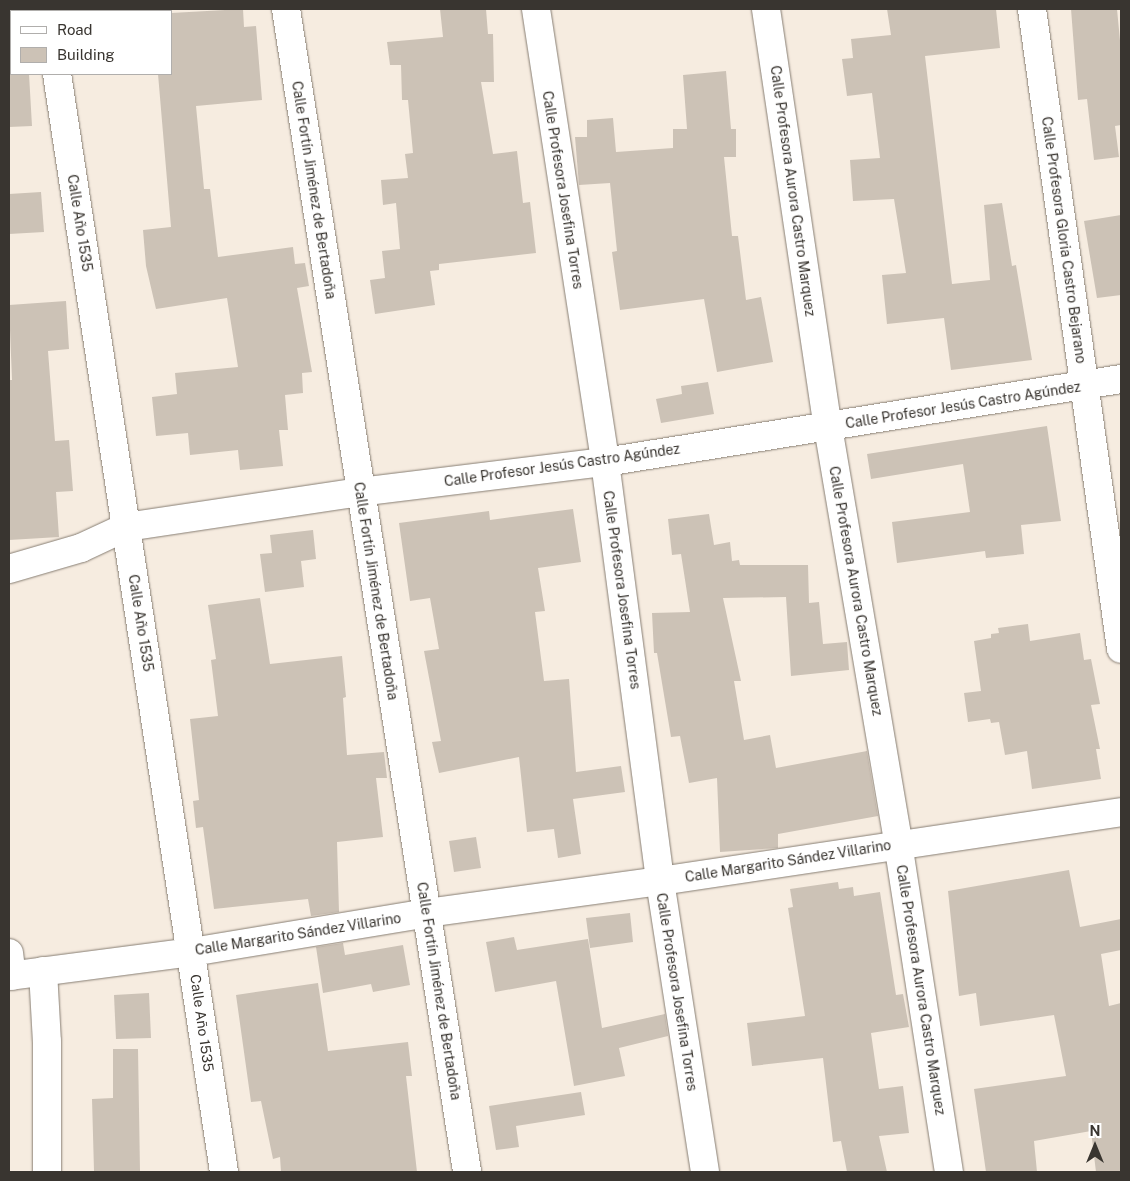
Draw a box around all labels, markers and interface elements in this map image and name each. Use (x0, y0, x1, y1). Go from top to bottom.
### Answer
legend (10, 10, 172, 75)
text: Road (57, 21, 93, 38)
text: Building (57, 46, 115, 63)
street label: Calle Profesora Aurora Castro Marquez (767, 64, 819, 318)
street label: Calle Fortín Jiménez de Bertadoña (288, 80, 340, 300)
street label: Calle Profesora Josefina Torres (539, 90, 587, 290)
street label: Calle Profesora Gloria Castro Bejarano (1038, 115, 1090, 365)
street label: Calle Año 1535 (64, 173, 96, 273)
street label: Calle Profesor Jesús Castro Agúndez (844, 378, 1082, 432)
street label: Calle Profesor Jesús Castro Agúndez (443, 440, 681, 490)
street label: Calle Profesora Aurora Castro Marquez (826, 465, 886, 717)
street label: Calle Fortín Jiménez de Bertadoña (350, 481, 402, 701)
street label: Calle Profesora Josefina Torres (600, 490, 644, 690)
street label: Calle Año 1535 (125, 573, 157, 673)
street label: Calle Margarito Sández Villarino (683, 836, 893, 886)
street label: Calle Profesora Aurora Castro Marquez (893, 863, 949, 1117)
street label: Calle Fortín Jiménez de Bertadoña (413, 881, 465, 1101)
street label: Calle Profesora Josefina Torres (653, 892, 701, 1092)
street label: Calle Margarito Sández Villarino (193, 909, 403, 959)
street label: Calle Año 1535 (187, 973, 217, 1073)
north arrow (1070, 1121, 1120, 1171)
text: N (1090, 1123, 1100, 1139)

